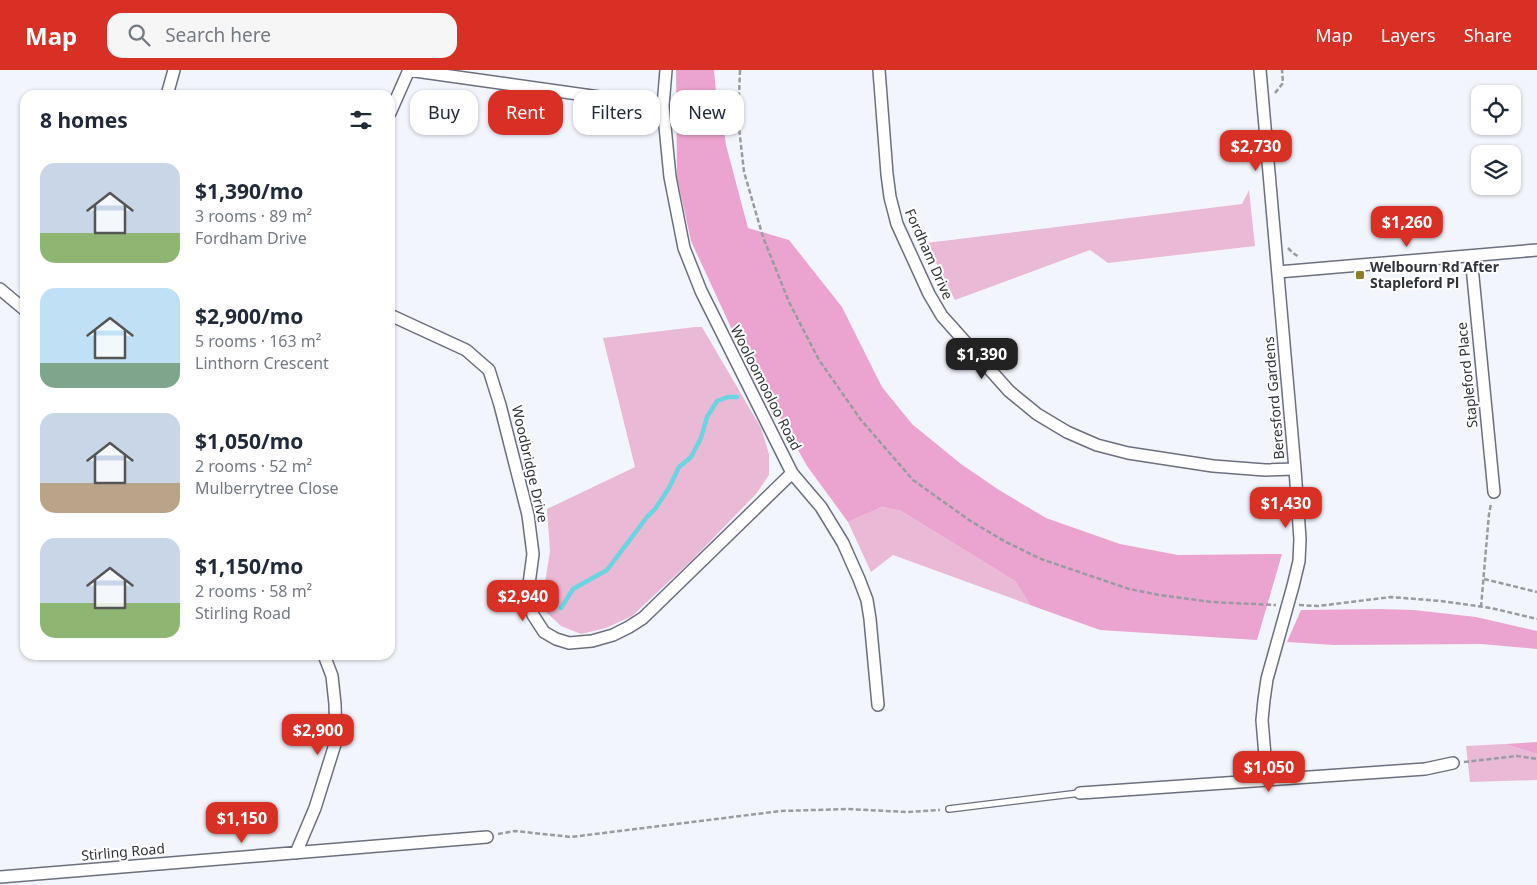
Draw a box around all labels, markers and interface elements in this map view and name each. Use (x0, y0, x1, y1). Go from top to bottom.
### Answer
search box (107, 13, 457, 58)
text: Map (25, 19, 77, 52)
icon: search (125, 21, 153, 49)
text: Search here (165, 22, 271, 48)
text: Map (1315, 23, 1353, 47)
text: Layers (1381, 23, 1436, 47)
text: Share (1464, 23, 1512, 47)
map controls (1471, 85, 1521, 195)
button: locate (1471, 85, 1521, 135)
chip: Buy (410, 90, 478, 135)
chip: Rent (488, 90, 563, 135)
chip: Filters (573, 90, 660, 135)
chip: New (670, 90, 744, 135)
text: 8 homes (40, 106, 128, 134)
icon: filters (347, 106, 375, 134)
pin: $2,730 (1215, 129, 1297, 172)
text: $2,730 (1231, 135, 1281, 157)
button: layers (1471, 145, 1521, 195)
text: $1,390/mo (195, 177, 303, 205)
icon: home (80, 183, 140, 243)
text: 3 rooms · 89 m² (195, 205, 312, 227)
street label: Fordham Drive (901, 205, 958, 302)
pin: $1,260 (1366, 206, 1448, 248)
text: $1,260 (1382, 211, 1432, 233)
text: Fordham Drive (195, 227, 307, 249)
place label: Welbourn Rd After Stapleford Pl (1370, 257, 1500, 292)
marker: Welbourn Rd After Stapleford Pl (1354, 269, 1366, 281)
text: $2,900/mo (195, 302, 303, 330)
icon: home (80, 308, 140, 368)
street label: Stapleford Place (1451, 321, 1482, 429)
street label: Wooloomooloo Road (727, 322, 806, 454)
text: 5 rooms · 163 m² (195, 330, 321, 352)
street label: Beresford Gardens (1259, 335, 1288, 460)
pin: $1,390 (941, 338, 1023, 380)
text: $1,390 (957, 343, 1007, 365)
text: Linthorn Crescent (195, 352, 329, 374)
street label: Woodbridge Drive (508, 403, 553, 524)
text: $1,050/mo (195, 427, 303, 455)
icon: home (80, 433, 140, 493)
text: 2 rooms · 52 m² (195, 455, 312, 477)
text: Mulberrytree Close (195, 477, 339, 499)
pin: $1,430 (1245, 486, 1327, 529)
text: $1,430 (1261, 492, 1311, 514)
text: $1,150/mo (195, 552, 303, 580)
icon: home (80, 558, 140, 618)
text: 2 rooms · 58 m² (195, 580, 312, 602)
pin: $2,940 (482, 580, 564, 622)
text: $2,940 (498, 585, 548, 607)
text: Stirling Road (195, 602, 291, 624)
pin: $2,900 (277, 714, 359, 756)
text: $2,900 (293, 719, 343, 741)
pin: $1,050 (1228, 750, 1310, 793)
text: $1,050 (1244, 756, 1294, 778)
pin: $1,150 (201, 802, 283, 844)
text: $1,150 (217, 807, 267, 829)
street label: Stirling Road (80, 838, 166, 865)

